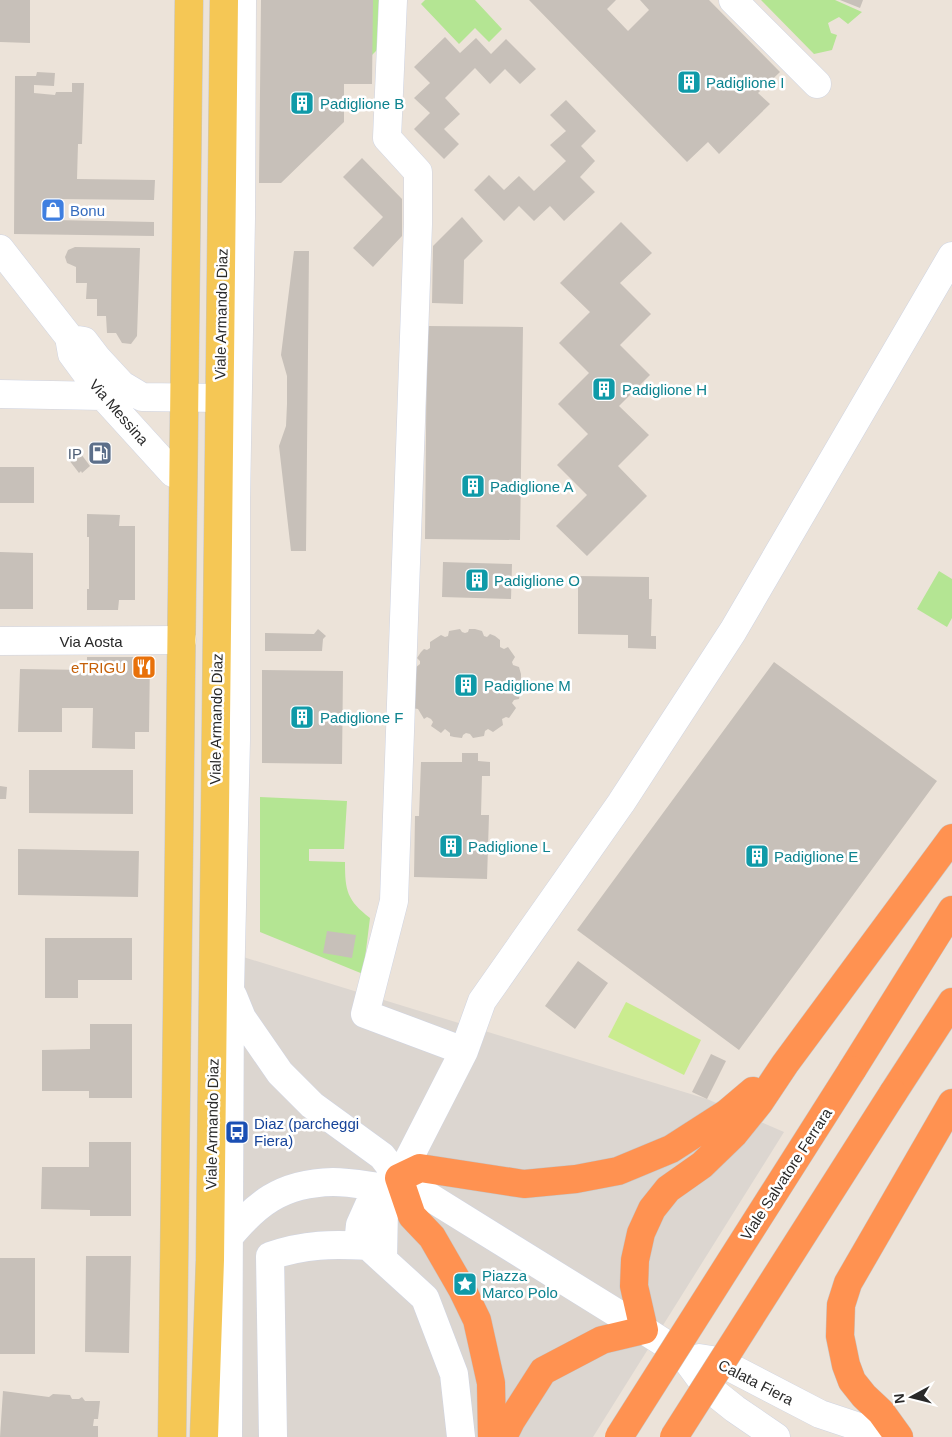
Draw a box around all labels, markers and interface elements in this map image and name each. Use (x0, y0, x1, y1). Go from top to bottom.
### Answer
building icon: Padiglione I (676, 69, 702, 95)
place label: Padiglione I (706, 74, 784, 91)
building icon: Padiglione B (289, 90, 315, 116)
place label: Padiglione B (320, 95, 404, 112)
shop icon: Bonu (40, 197, 66, 223)
place label: Bonu (70, 202, 105, 219)
street label: Viale Armando Diaz (211, 248, 231, 380)
street label: Via Messina (86, 376, 153, 449)
building icon: Padiglione H (591, 376, 617, 402)
place label: Padiglione H (622, 381, 707, 398)
fuel station icon: IP (87, 440, 113, 466)
place label: IP (68, 445, 82, 462)
building icon: Padiglione A (460, 473, 486, 499)
place label: Padiglione A (490, 478, 573, 495)
building icon: Padiglione O (464, 567, 490, 593)
place label: Padiglione O (494, 572, 580, 589)
street label: Via Aosta (59, 633, 123, 650)
street label: Viale Armando Diaz (206, 653, 226, 785)
restaurant icon: eTRIGU (131, 654, 157, 680)
place label: eTRIGU (71, 659, 126, 676)
building icon: Padiglione M (453, 672, 479, 698)
place label: Padiglione M (484, 677, 571, 694)
building icon: Padiglione F (289, 704, 315, 730)
place label: Padiglione F (320, 709, 403, 726)
building icon: Padiglione L (438, 833, 464, 859)
place label: Padiglione L (468, 838, 551, 855)
building icon: Padiglione E (744, 843, 770, 869)
place label: Padiglione E (774, 848, 858, 865)
street label: Viale Armando Diaz (202, 1058, 222, 1190)
street label: Viale Salvatore Ferrara (737, 1104, 835, 1243)
place label: Diaz (parcheggi Fiera) (254, 1115, 359, 1149)
bus stop icon: Diaz (parcheggi Fiera) (224, 1119, 250, 1145)
place label: Piazza Marco Polo (482, 1267, 558, 1301)
place icon: Piazza Marco Polo (452, 1271, 478, 1297)
street label: Calata Fiera (716, 1356, 797, 1408)
north arrow (887, 1372, 937, 1422)
text: N (891, 1393, 908, 1405)

